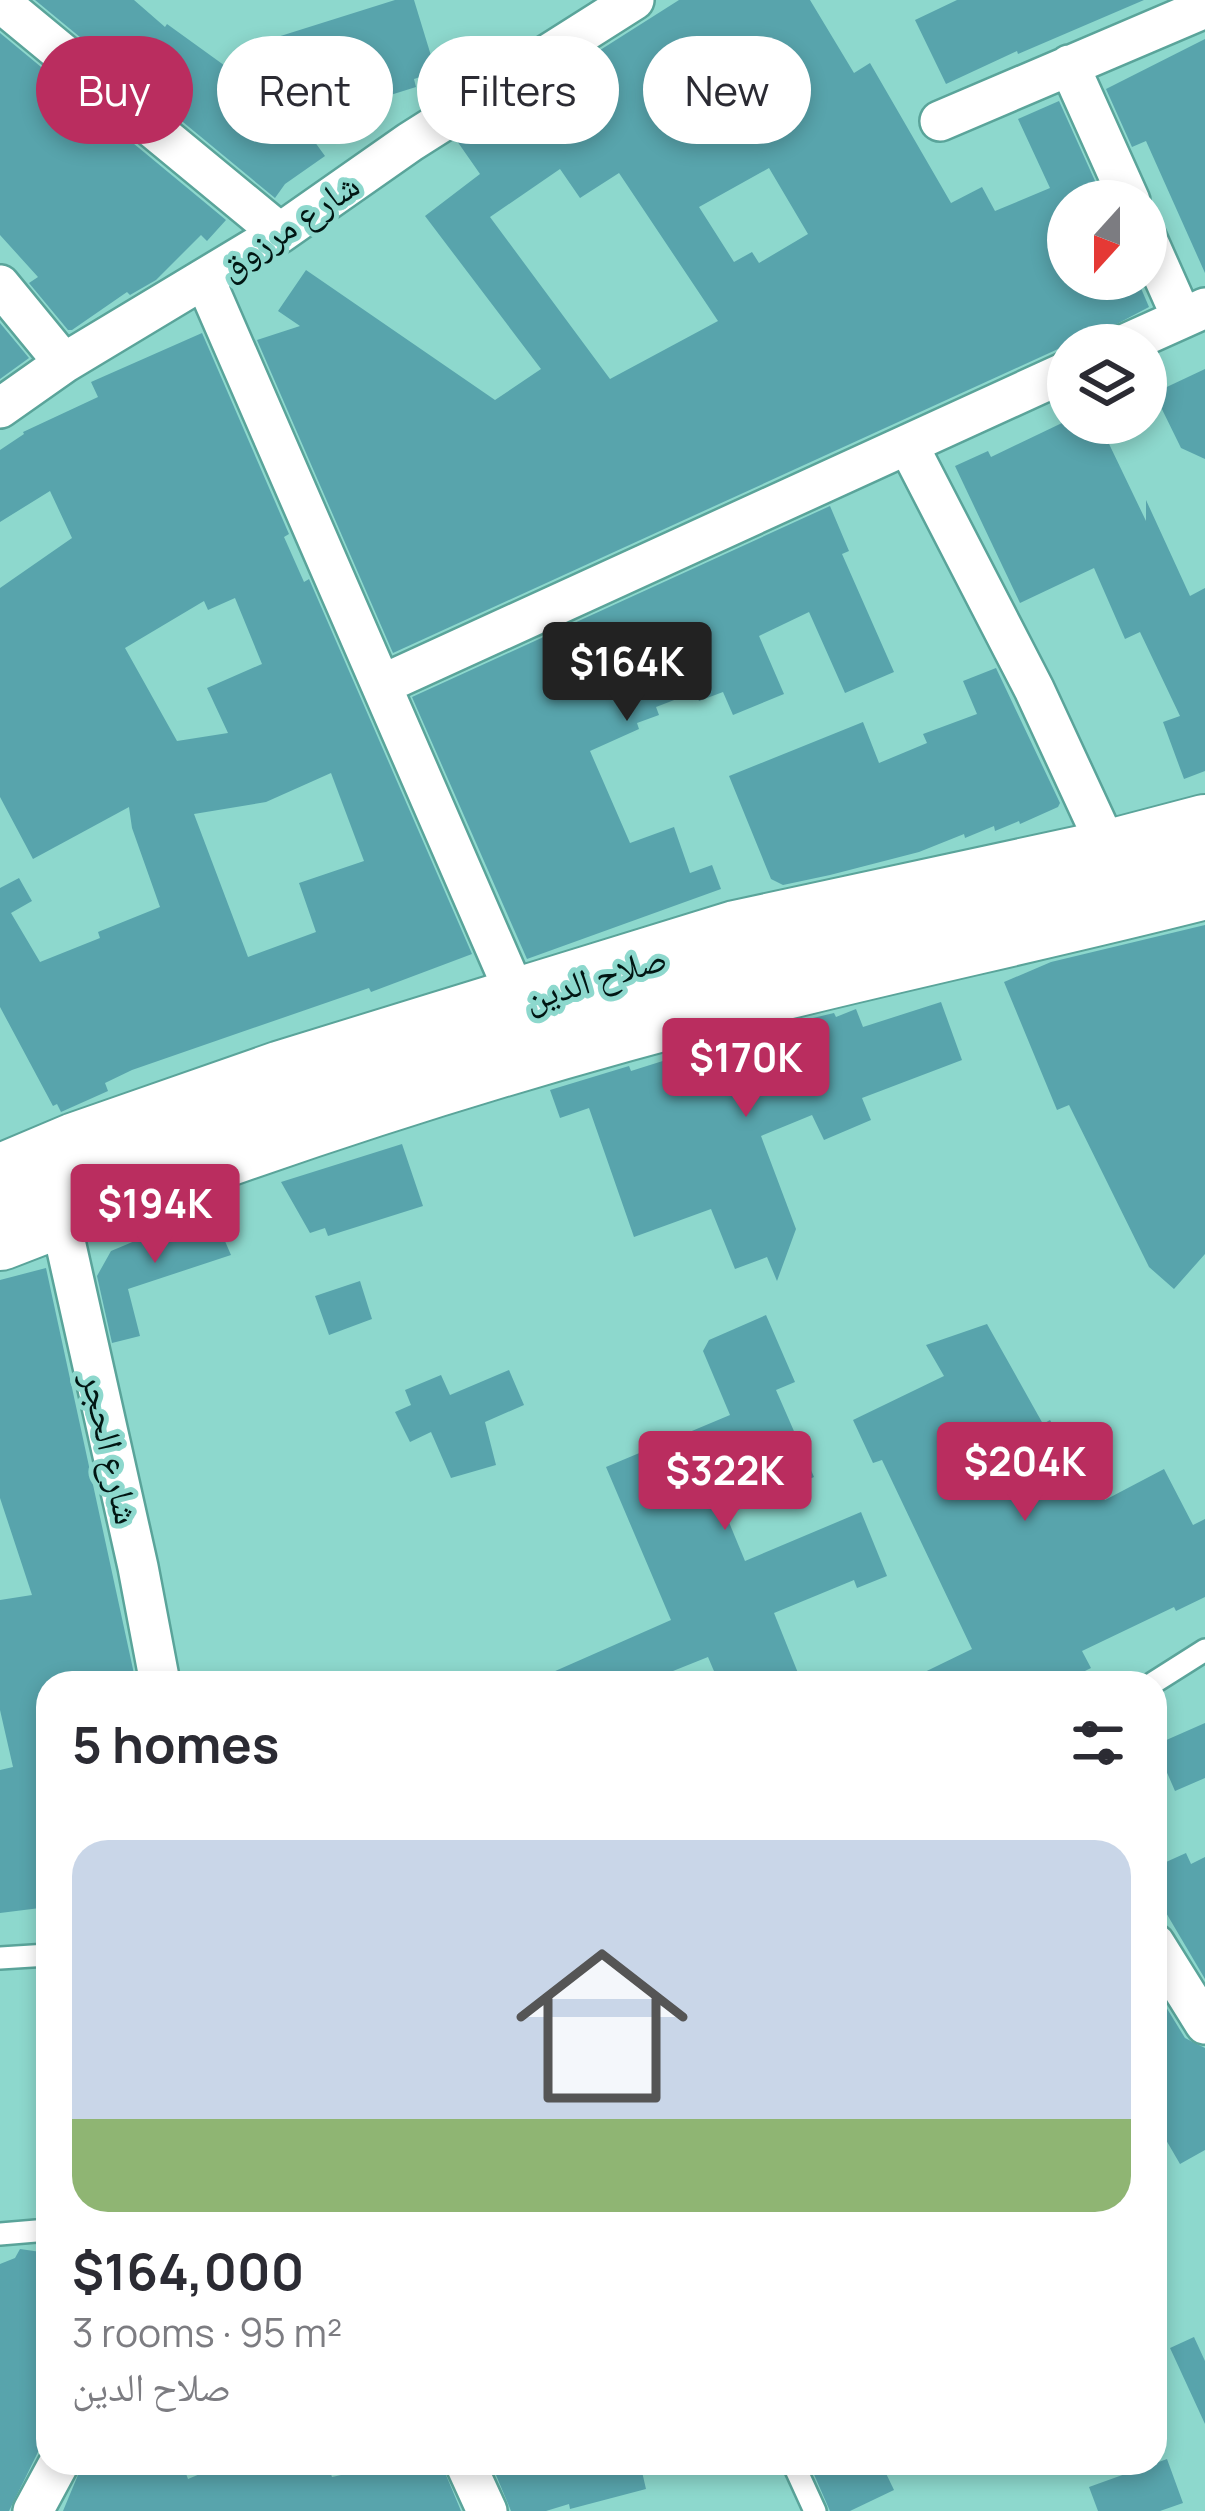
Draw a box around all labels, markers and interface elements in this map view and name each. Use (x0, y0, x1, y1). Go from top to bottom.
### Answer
chip: Buy (36, 36, 193, 144)
chip: Rent (217, 36, 393, 144)
chip: Filters (417, 36, 619, 144)
chip: New (643, 36, 811, 144)
street label: شارع مرزوق (208, 160, 368, 290)
north arrow (1047, 180, 1167, 300)
map controls (1047, 180, 1167, 444)
button: layers (1047, 324, 1167, 444)
pin: $164K (543, 622, 711, 724)
text: $164K (570, 634, 684, 688)
street label: صلاح الدين (518, 932, 672, 1022)
pin: $170K (662, 1018, 830, 1120)
text: $170K (689, 1030, 803, 1084)
pin: $194K (71, 1164, 239, 1266)
text: $194K (98, 1176, 212, 1230)
street label: شارع الحجر (71, 1366, 153, 1529)
pin: $204K (941, 1422, 1109, 1524)
pin: $322K (641, 1431, 809, 1533)
text: $204K (964, 1434, 1086, 1488)
text: $322K (666, 1443, 784, 1497)
text: 5 homes (72, 1709, 279, 1778)
icon: filters (1065, 1710, 1131, 1776)
icon: home (494, 1918, 710, 2134)
text: $164,000 (72, 2236, 304, 2305)
text: 3 rooms · 95 m² (72, 2305, 342, 2359)
text: صلاح الدين (72, 2359, 231, 2413)

